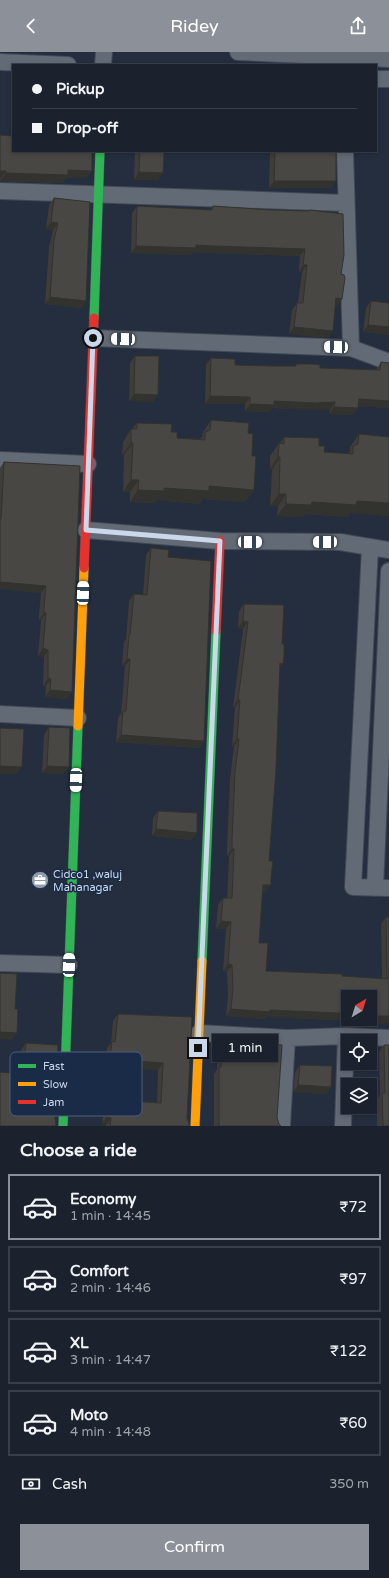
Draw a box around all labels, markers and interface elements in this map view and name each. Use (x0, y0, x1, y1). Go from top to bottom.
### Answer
icon: back (20, 15, 42, 37)
text: Ridey (170, 15, 219, 37)
icon: share (347, 15, 369, 37)
text: Pickup (56, 80, 104, 98)
text: Drop-off (56, 119, 118, 137)
route start (84, 329, 102, 347)
car (111, 333, 135, 345)
car (324, 341, 348, 353)
car (238, 536, 262, 548)
car (313, 536, 337, 548)
car (77, 581, 89, 605)
car (70, 768, 82, 792)
place label: Cidco1 ,waluj Mahanagar (53, 868, 122, 894)
office icon: Cidco1 ,waluj Mahanagar (30, 870, 50, 890)
car (63, 953, 75, 977)
north arrow (341, 990, 377, 1026)
map controls (341, 990, 377, 1114)
callout: 1 min (212, 1034, 278, 1062)
button: locate (341, 1034, 377, 1070)
route end (189, 1039, 207, 1057)
text: 1 min (228, 1040, 262, 1056)
legend (10, 1052, 142, 1116)
text: Fast (43, 1060, 64, 1073)
text: Slow (43, 1078, 68, 1091)
button: layers (341, 1078, 377, 1114)
text: Jam (43, 1096, 64, 1109)
text: Choose a ride (20, 1139, 137, 1161)
icon: car (22, 1189, 58, 1225)
text: Economy (70, 1190, 136, 1208)
text: ₹72 (339, 1198, 367, 1216)
text: 1 min · 14:45 (70, 1208, 151, 1224)
icon: car (22, 1261, 58, 1297)
text: Comfort (70, 1262, 129, 1280)
text: ₹97 (339, 1270, 367, 1288)
text: 2 min · 14:46 (70, 1280, 151, 1296)
icon: car (22, 1333, 58, 1369)
text: XL (70, 1334, 89, 1352)
text: ₹122 (330, 1342, 367, 1360)
text: 3 min · 14:47 (70, 1352, 151, 1368)
icon: car (22, 1405, 58, 1441)
text: Moto (70, 1406, 108, 1424)
text: ₹60 (339, 1414, 367, 1432)
text: 4 min · 14:48 (70, 1424, 151, 1440)
icon: cash (20, 1473, 42, 1495)
text: Cash (52, 1475, 87, 1493)
text: 350 m (329, 1476, 369, 1492)
button: Confirm (20, 1524, 369, 1570)

